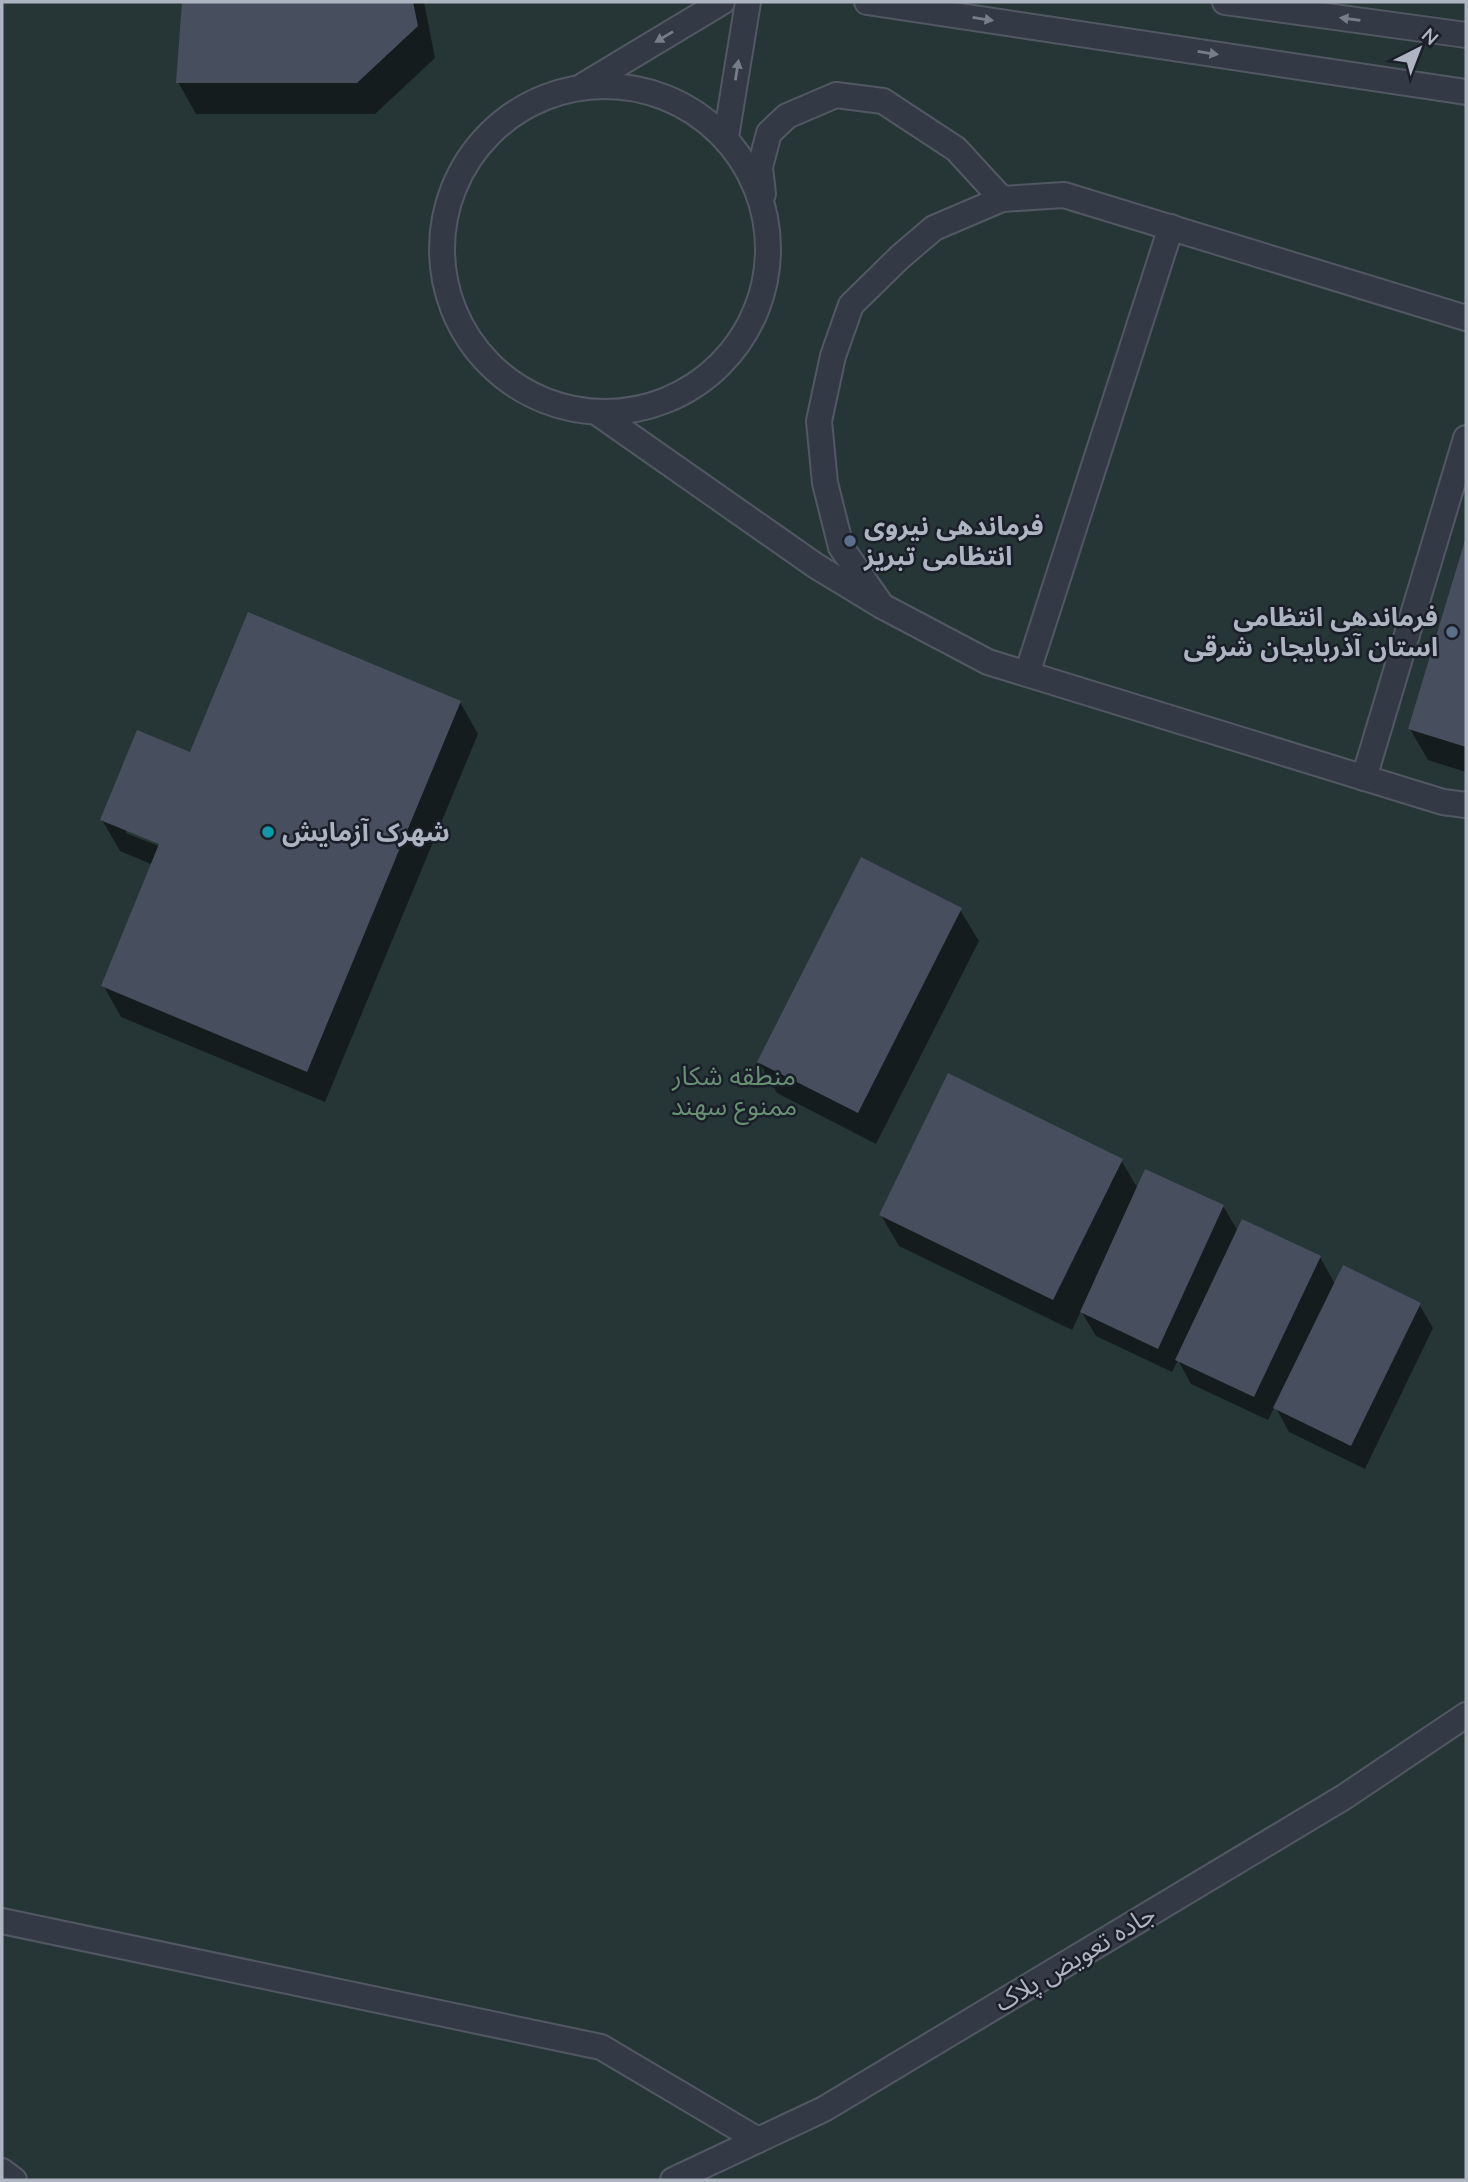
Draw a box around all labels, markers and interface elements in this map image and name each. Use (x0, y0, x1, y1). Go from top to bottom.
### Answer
one-way arrow (1339, 13, 1361, 24)
one-way arrow (972, 14, 994, 25)
north arrow (1384, 14, 1454, 84)
text: N (1417, 23, 1444, 50)
one-way arrow (654, 31, 673, 44)
one-way arrow (1197, 48, 1219, 59)
one-way arrow (732, 59, 743, 81)
place label: فرماندهی نیروی انتظامی تبریز (863, 509, 1044, 572)
marker: فرماندهی نیروی انتظامی تبریز (842, 533, 858, 549)
place label: فرماندهی انتظامی استان آذربایجان شرقی (1184, 600, 1438, 663)
marker: فرماندهی انتظامی استان آذربایجان شرقی (1444, 624, 1460, 640)
place label: شهرک آزمایش (282, 815, 450, 848)
marker: شهرک آزمایش (260, 824, 276, 840)
park label: منطقه شکار ممنوع سهند (671, 1059, 797, 1125)
street label: جاده تعویض پلاک (988, 1897, 1162, 2020)

